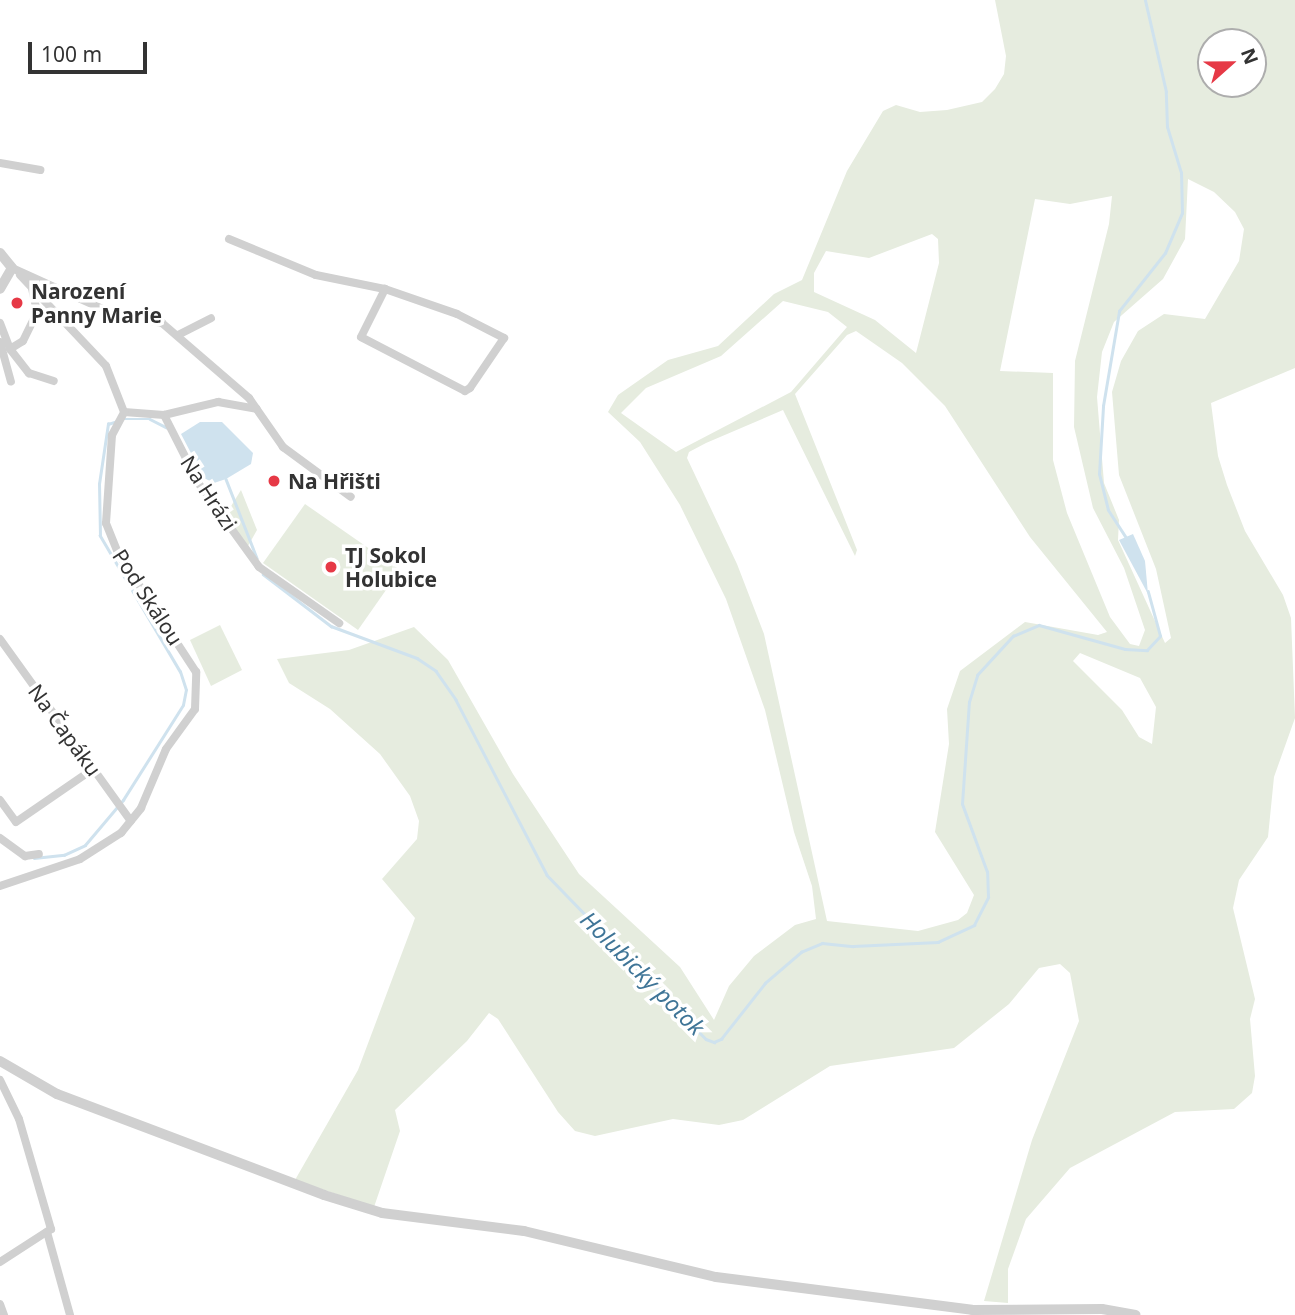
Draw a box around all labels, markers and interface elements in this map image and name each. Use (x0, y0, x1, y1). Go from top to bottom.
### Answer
scale bar (32, 28, 150, 72)
north arrow (1197, 28, 1267, 98)
text: 100 m (41, 40, 102, 68)
text: N (1235, 44, 1265, 68)
place label: Narození Panny Marie (31, 278, 162, 328)
marker: Narození Panny Marie (9, 295, 25, 311)
street label: Na Hrázi (176, 451, 242, 535)
place label: Na Hřišti (288, 468, 381, 494)
marker: Na Hřišti (266, 473, 282, 489)
place label: TJ Sokol Holubice (345, 542, 437, 592)
street label: Pod Skálou (108, 544, 188, 650)
marker: TJ Sokol Holubice (323, 559, 339, 575)
street label: Na Čapáku (23, 679, 107, 781)
water label: Holubický potok (575, 905, 711, 1041)

